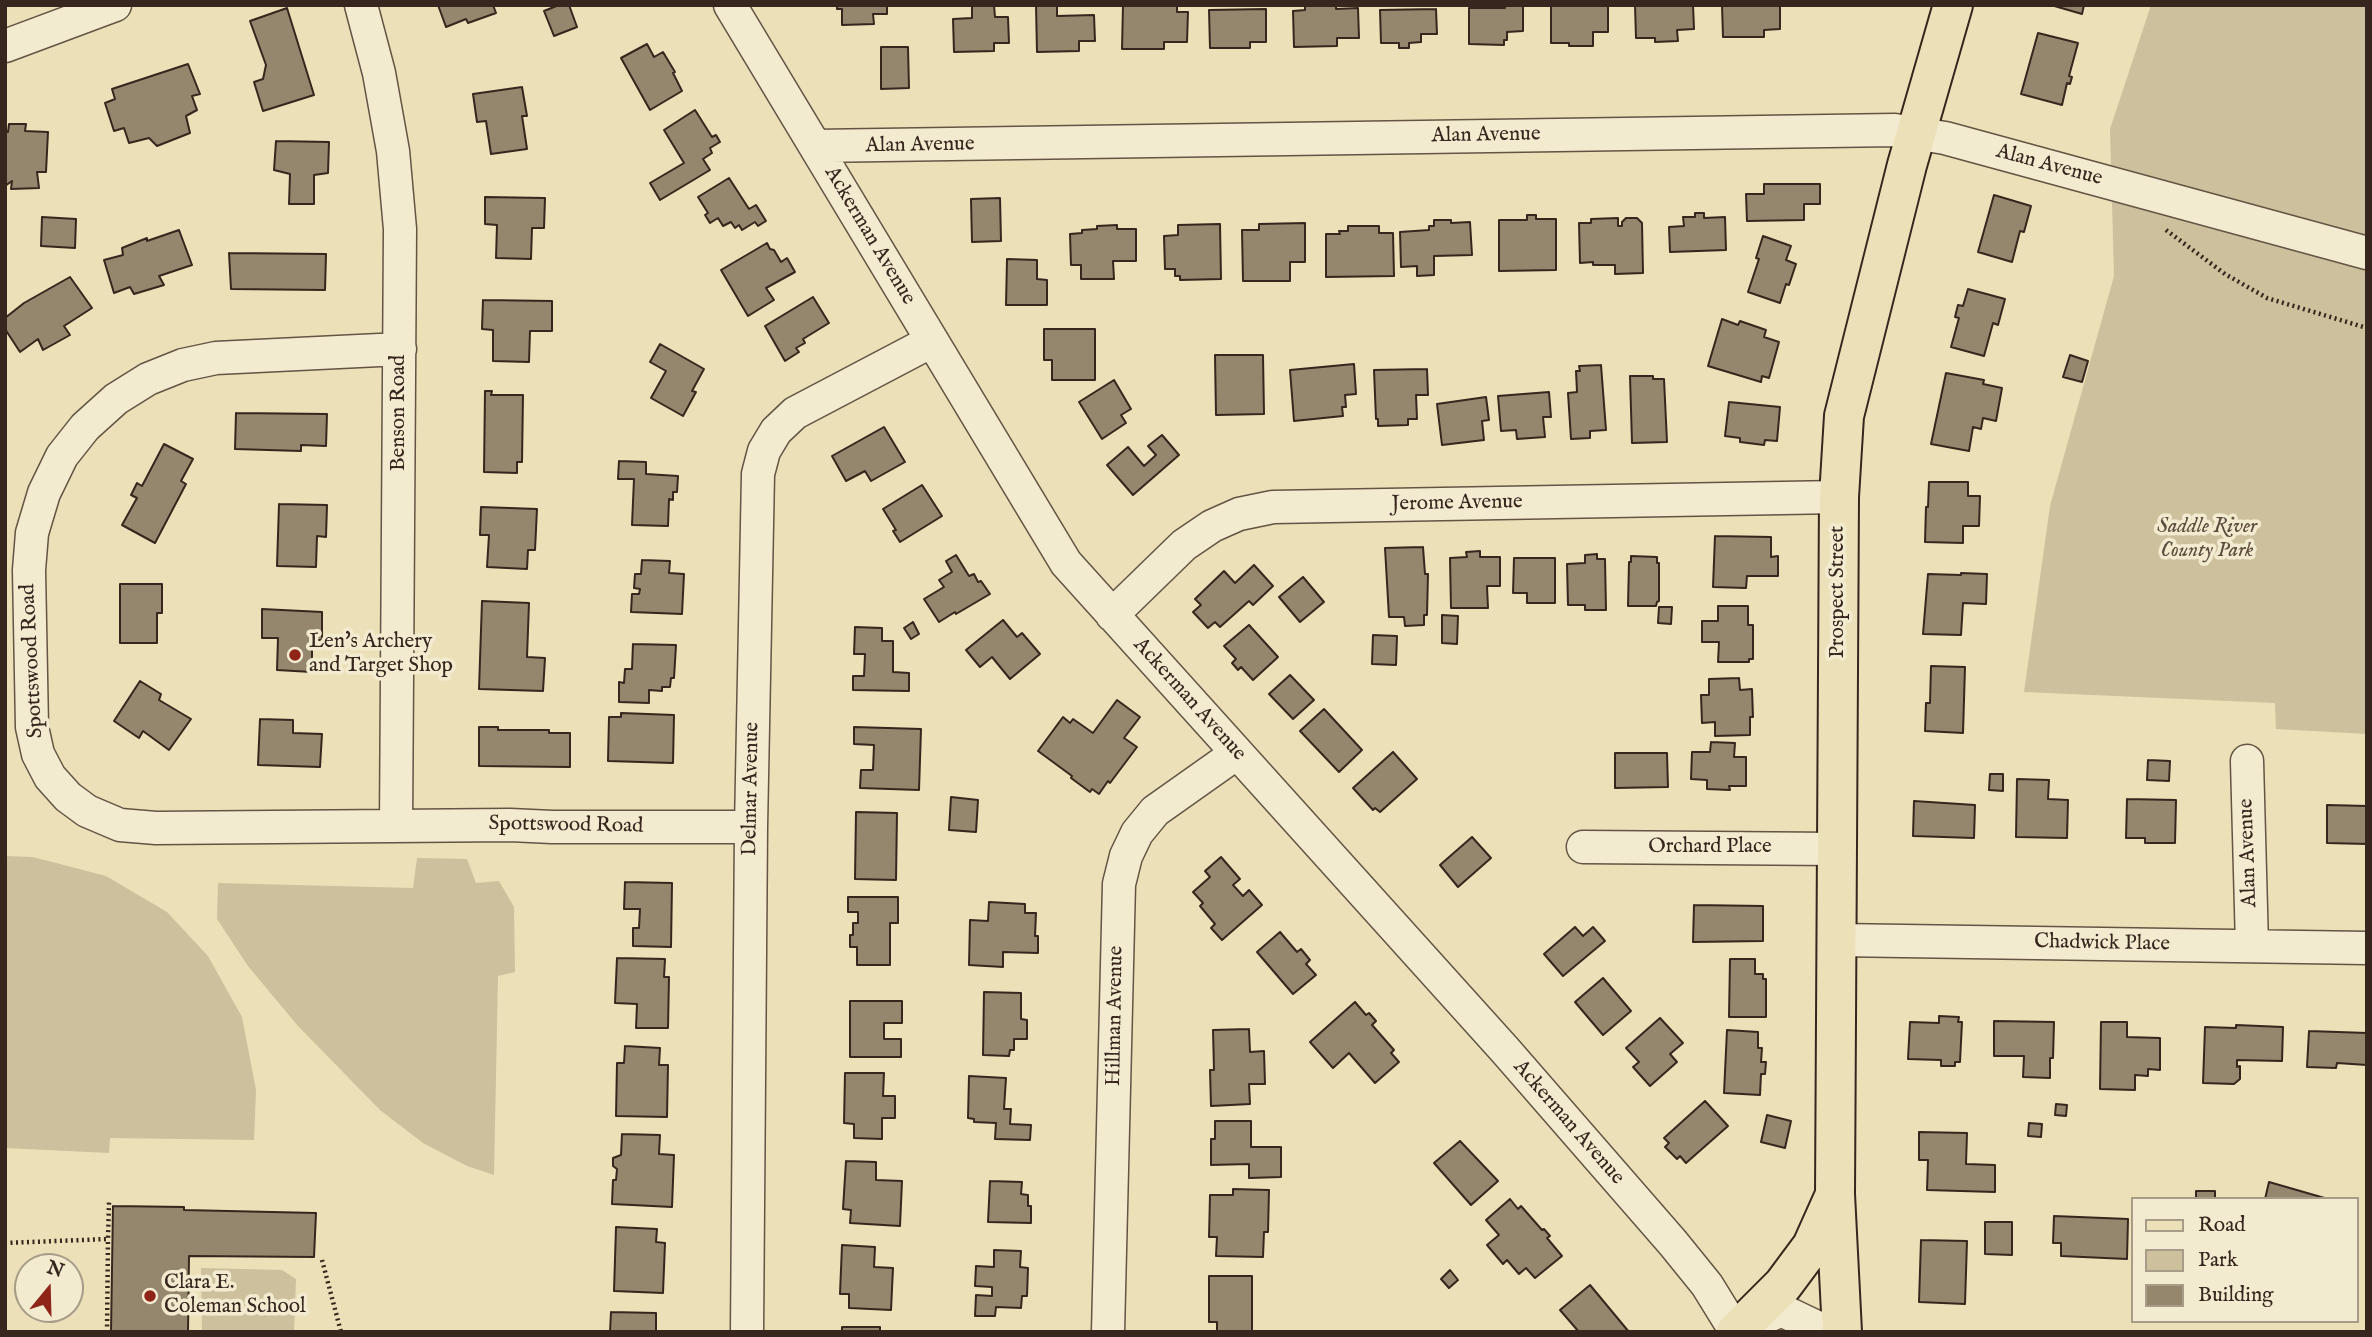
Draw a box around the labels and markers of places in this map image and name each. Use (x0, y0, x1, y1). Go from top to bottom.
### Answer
place label: Len's Archery and Target Shop (309, 630, 453, 680)
marker: Len's Archery and Target Shop (287, 647, 303, 663)
place label: Clara E. Coleman School (164, 1271, 306, 1321)
marker: Clara E. Coleman School (142, 1288, 158, 1304)

